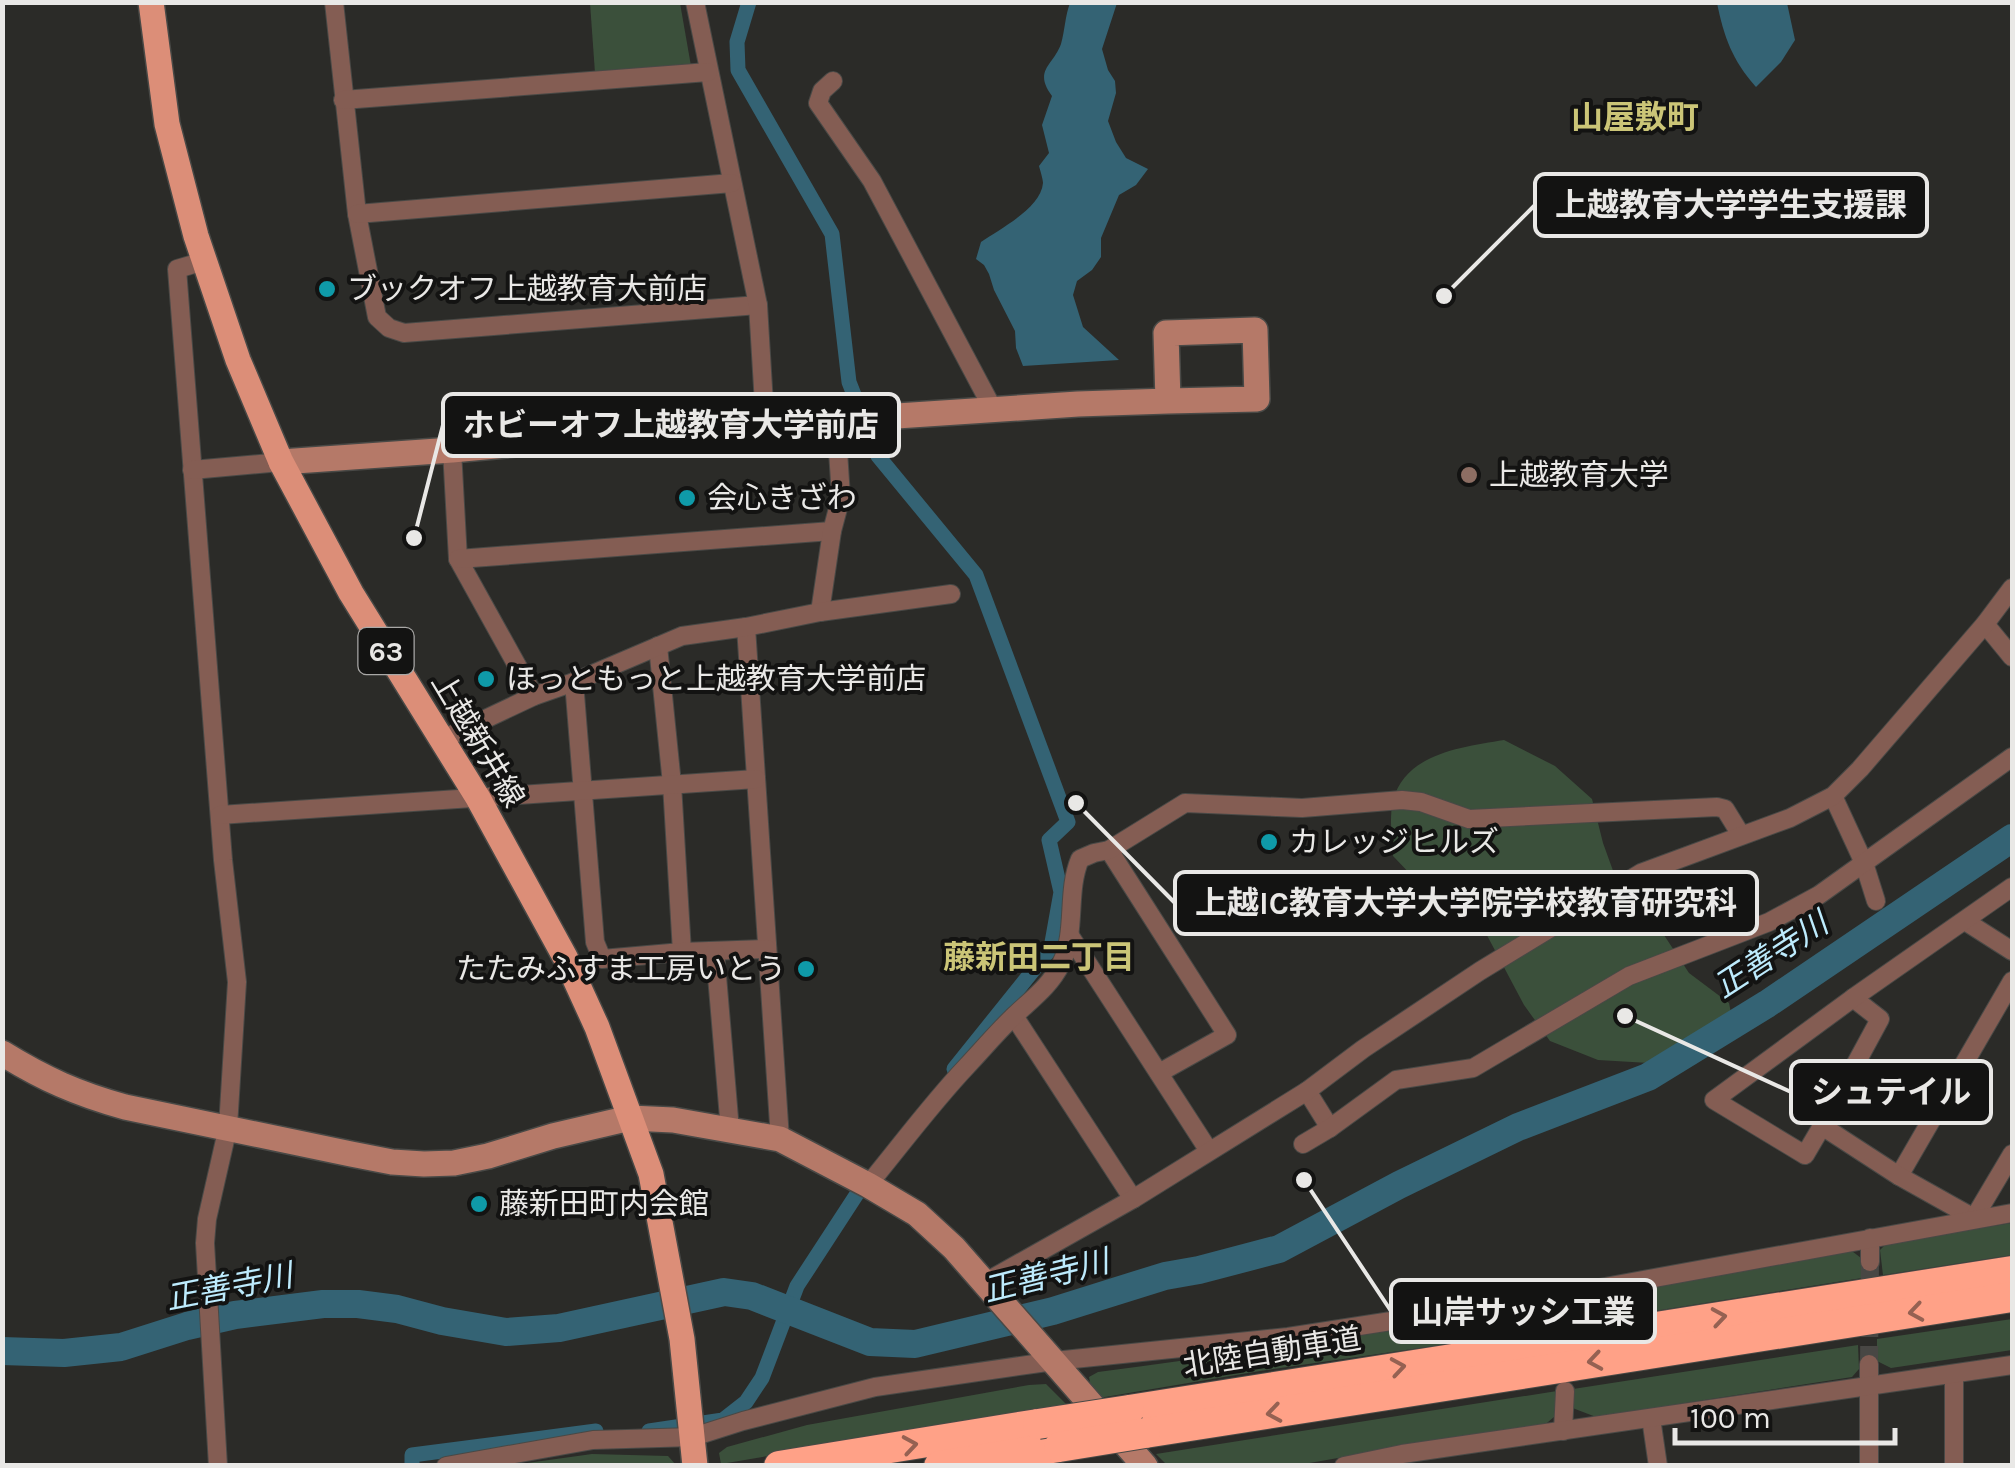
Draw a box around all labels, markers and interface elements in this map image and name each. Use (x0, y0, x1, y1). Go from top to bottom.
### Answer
district label: 山屋敷町 (1571, 99, 1699, 136)
callout: 上越教育大学学生支援課 (1535, 174, 1927, 236)
text: 上越教育大学学生支援課 (1555, 187, 1907, 224)
place label: ブックオフ上越教育大前店 (347, 271, 707, 307)
marker: ブックオフ上越教育大前店 (316, 278, 338, 300)
callout: ホビーオフ上越教育大学前店 (443, 394, 899, 456)
text: ホビーオフ上越教育大学前店 (463, 407, 879, 444)
place label: 上越教育大学 (1489, 457, 1669, 493)
marker: 上越教育大学 (1458, 464, 1480, 486)
place label: 会心きざわ (707, 480, 857, 516)
marker: 会心きざわ (676, 487, 698, 509)
road number: 63 (358, 628, 414, 674)
place label: ほっともっと上越教育大学前店 (506, 661, 926, 697)
street label: 上越新井線 (424, 666, 532, 814)
marker: ほっともっと上越教育大学前店 (475, 668, 497, 690)
place label: カレッジヒルズ (1289, 824, 1499, 860)
marker: カレッジヒルズ (1258, 831, 1280, 853)
callout: 上越IC教育大学大学院学校教育研究科 (1175, 872, 1757, 934)
text: 上越IC教育大学大学院学校教育研究科 (1195, 885, 1737, 922)
water label: 正善寺川 (1707, 903, 1837, 1005)
district label: 藤新田二丁目 (943, 939, 1135, 976)
place label: たたみふすま工房いとう (456, 951, 786, 987)
marker: たたみふすま工房いとう (795, 958, 817, 980)
callout: シュテイル (1791, 1061, 1991, 1123)
text: シュテイル (1811, 1074, 1971, 1111)
place label: 藤新田町内会館 (499, 1186, 709, 1222)
marker: 藤新田町内会館 (468, 1193, 490, 1215)
water label: 正善寺川 (979, 1242, 1115, 1309)
water label: 正善寺川 (163, 1256, 298, 1317)
callout: 山岸サッシ工業 (1391, 1280, 1655, 1342)
text: 山岸サッシ工業 (1411, 1294, 1635, 1331)
one-way arrow (1908, 1301, 1924, 1322)
one-way arrow (1711, 1307, 1727, 1328)
street label: 北陸自動車道 (1180, 1320, 1364, 1384)
one-way arrow (1587, 1350, 1603, 1371)
one-way arrow (1390, 1358, 1406, 1379)
scale bar (1675, 1383, 1895, 1445)
text: 100 m (1690, 1400, 1771, 1436)
one-way arrow (1266, 1401, 1282, 1422)
one-way arrow (901, 1435, 918, 1456)

